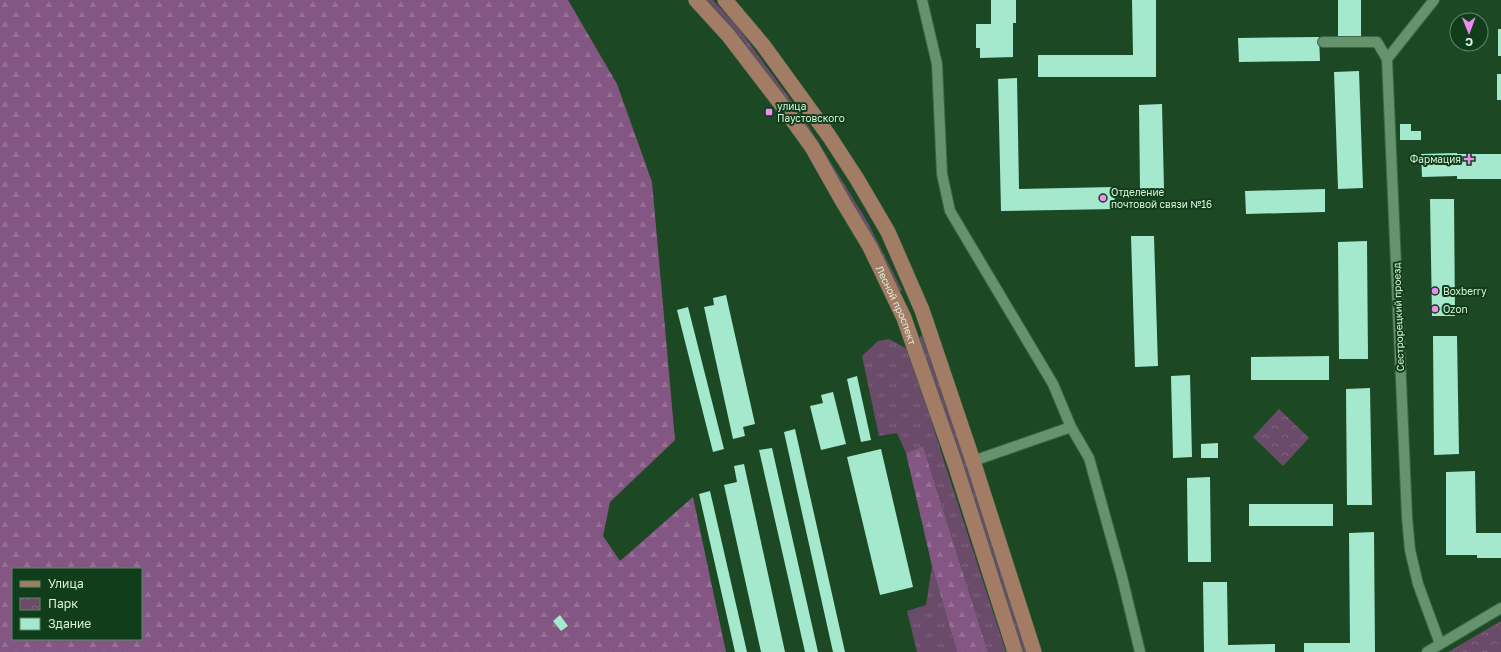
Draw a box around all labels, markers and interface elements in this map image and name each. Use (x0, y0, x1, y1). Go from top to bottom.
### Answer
north arrow (1449, 12, 1489, 52)
text: С (1465, 36, 1473, 49)
place label: улица Паустовского (777, 100, 845, 124)
marker: улица Паустовского (764, 107, 774, 117)
place label: Фармация (1410, 153, 1461, 165)
marker: Фармация (1464, 154, 1474, 164)
place label: Отделение почтовой связи №16 (1111, 186, 1212, 210)
marker: Отделение почтовой связи №16 (1098, 193, 1108, 203)
street label: Сестрорецкий проезд (1390, 262, 1406, 372)
street label: Лесной проспект (874, 264, 919, 346)
place label: Boxberry (1443, 285, 1487, 297)
marker: Boxberry (1430, 286, 1440, 296)
place label: Ozon (1443, 303, 1468, 315)
marker: Ozon (1430, 304, 1440, 314)
legend (12, 568, 142, 640)
text: Улица (48, 576, 84, 591)
text: Парк (48, 596, 78, 611)
text: Здание (48, 616, 91, 631)

